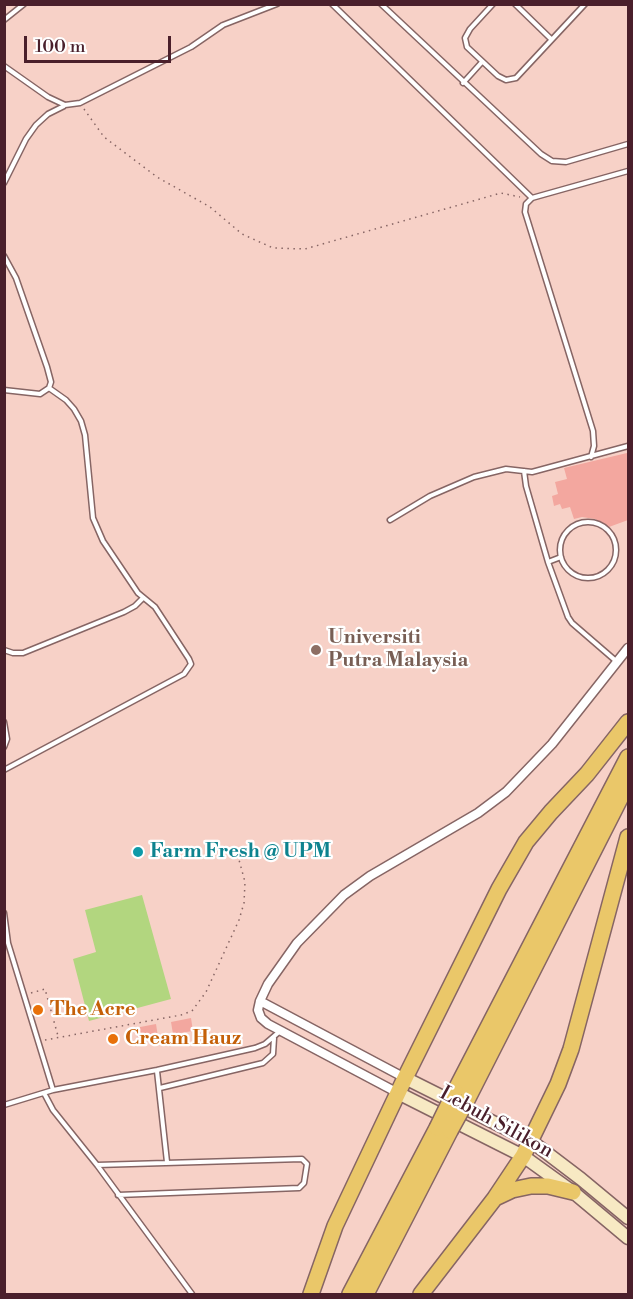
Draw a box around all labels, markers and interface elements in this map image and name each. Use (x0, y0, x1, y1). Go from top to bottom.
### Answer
scale bar (27, 24, 174, 62)
text: 100 m (35, 35, 86, 58)
place label: Universiti Putra Malaysia (328, 626, 468, 673)
marker: Universiti Putra Malaysia (309, 643, 323, 657)
place label: Farm Fresh @ UPM (150, 840, 331, 864)
marker: Farm Fresh @ UPM (131, 845, 145, 859)
place label: The Acre (50, 998, 136, 1022)
marker: The Acre (31, 1003, 45, 1017)
place label: Cream Hauz (125, 1027, 241, 1051)
marker: Cream Hauz (106, 1032, 120, 1046)
street label: Lebuh Silikon (435, 1082, 557, 1164)

